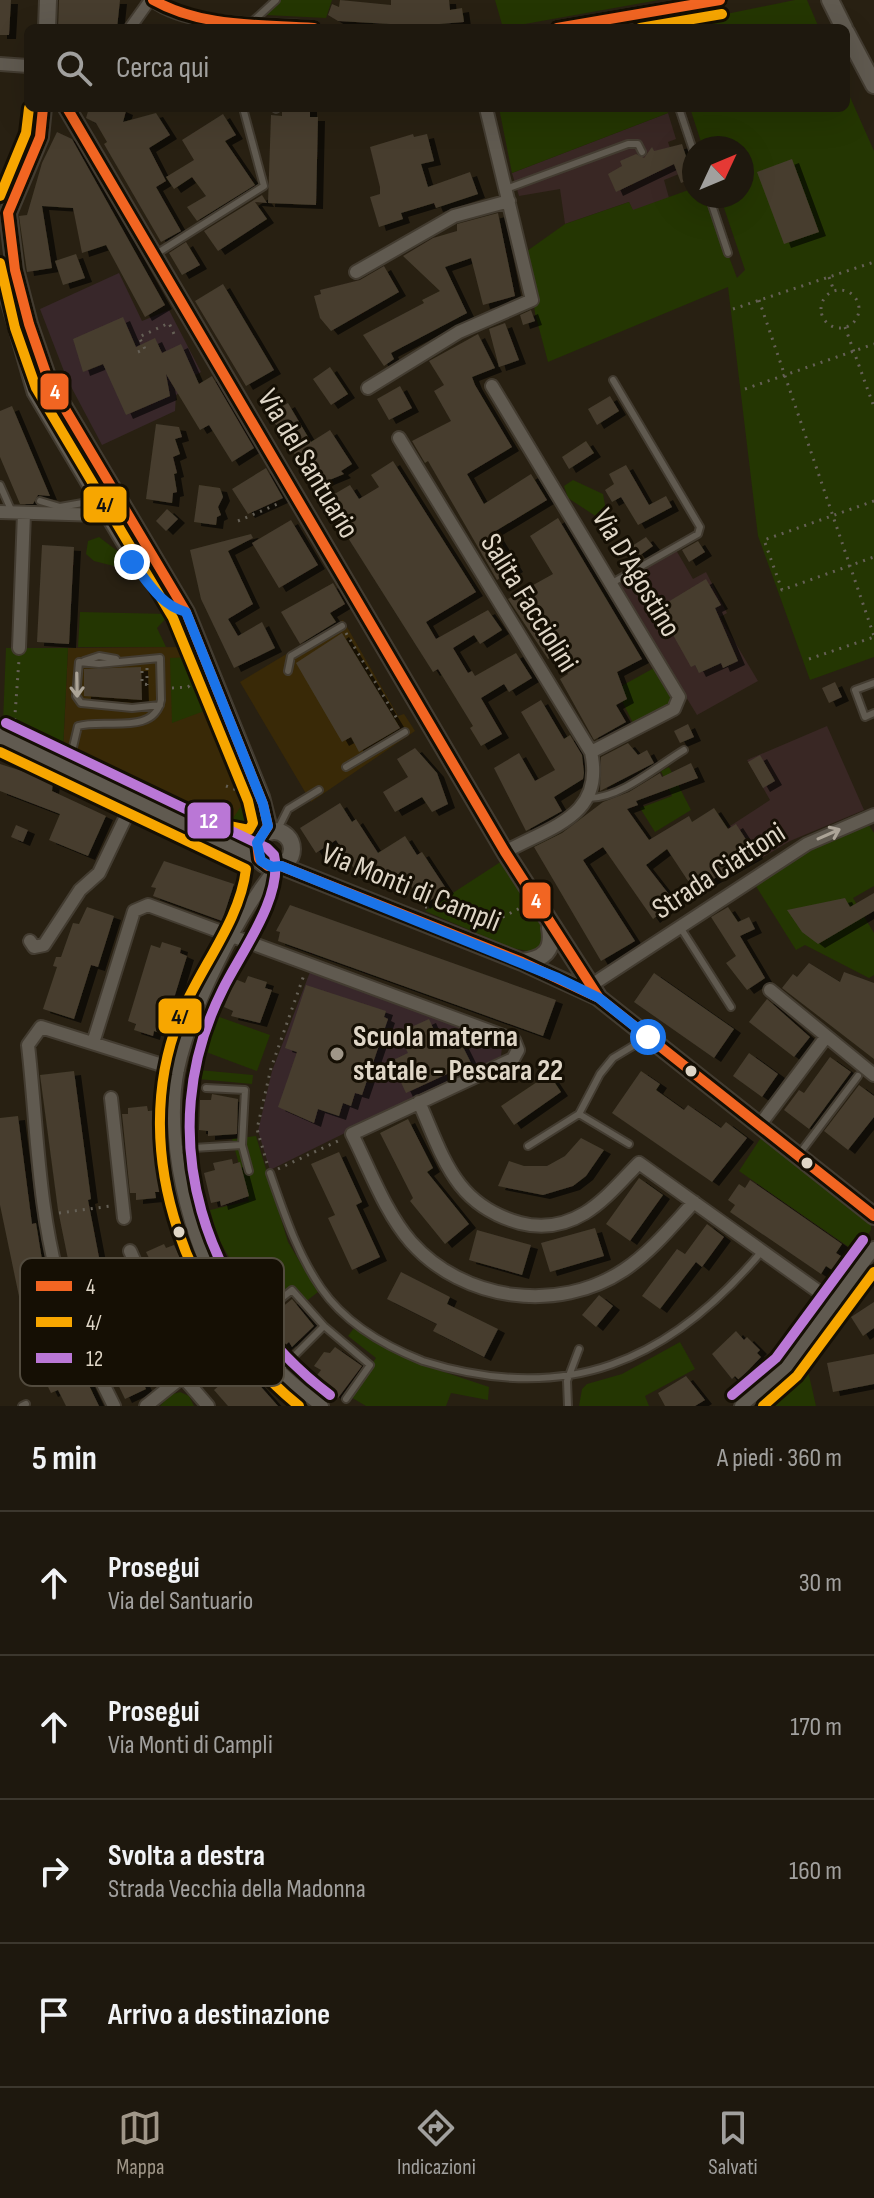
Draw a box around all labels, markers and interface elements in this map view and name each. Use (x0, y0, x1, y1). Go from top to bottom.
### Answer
search box (24, 24, 850, 112)
icon: search (52, 46, 96, 90)
text: Cerca qui (116, 50, 209, 86)
north arrow (682, 136, 754, 208)
line badge: 4 (39, 372, 70, 411)
text: 4 (50, 379, 60, 406)
street label: Via del Santuario (249, 383, 367, 545)
line badge: 4/ (82, 485, 128, 524)
text: 4/ (96, 492, 115, 519)
street label: Via D'Agostino (584, 502, 688, 644)
street label: Salita Facciolini (472, 527, 586, 679)
route end (114, 544, 150, 580)
one-way arrow (69, 671, 84, 698)
line badge: 12 (186, 801, 232, 840)
text: 12 (200, 808, 218, 835)
street label: Strada Ciattoni (646, 815, 792, 927)
one-way arrow (817, 826, 841, 841)
street label: Via Monti di Campli (316, 836, 506, 940)
line badge: 4 (521, 881, 552, 920)
text: 4 (531, 888, 541, 915)
line badge: 4/ (157, 997, 203, 1035)
text: 4/ (171, 1004, 190, 1031)
place label: Scuola materna statale - Pescara 22 (353, 1019, 563, 1089)
route start (630, 1019, 666, 1055)
marker: Scuola materna statale - Pescara 22 (328, 1045, 346, 1063)
unlabelled marker (683, 1063, 699, 1079)
unlabelled marker (799, 1155, 815, 1171)
unlabelled marker (171, 1224, 187, 1240)
legend (20, 1258, 284, 1386)
text: 4 (86, 1274, 95, 1301)
text: 4/ (86, 1310, 102, 1337)
text: 12 (86, 1346, 103, 1373)
text: 5 min (32, 1438, 97, 1479)
text: A piedi · 360 m (717, 1443, 842, 1474)
text: Prosegui (108, 1550, 200, 1586)
icon: ahead (32, 1561, 76, 1605)
text: 30 m (799, 1568, 842, 1599)
text: Via del Santuario (108, 1586, 253, 1617)
text: Prosegui (108, 1694, 200, 1730)
icon: ahead (32, 1705, 76, 1749)
text: 170 m (790, 1712, 842, 1743)
text: Via Monti di Campli (108, 1730, 273, 1761)
text: Svolta a destra (108, 1838, 265, 1874)
icon: right (32, 1849, 76, 1893)
text: 160 m (789, 1856, 842, 1887)
text: Strada Vecchia della Madonna (108, 1874, 366, 1905)
icon: arrive (32, 1993, 76, 2037)
text: Arrivo a destinazione (108, 1997, 330, 2033)
tab: Mappa (116, 2106, 164, 2181)
tab: Indicazioni (397, 2106, 476, 2181)
tab: Salvati (708, 2106, 758, 2181)

